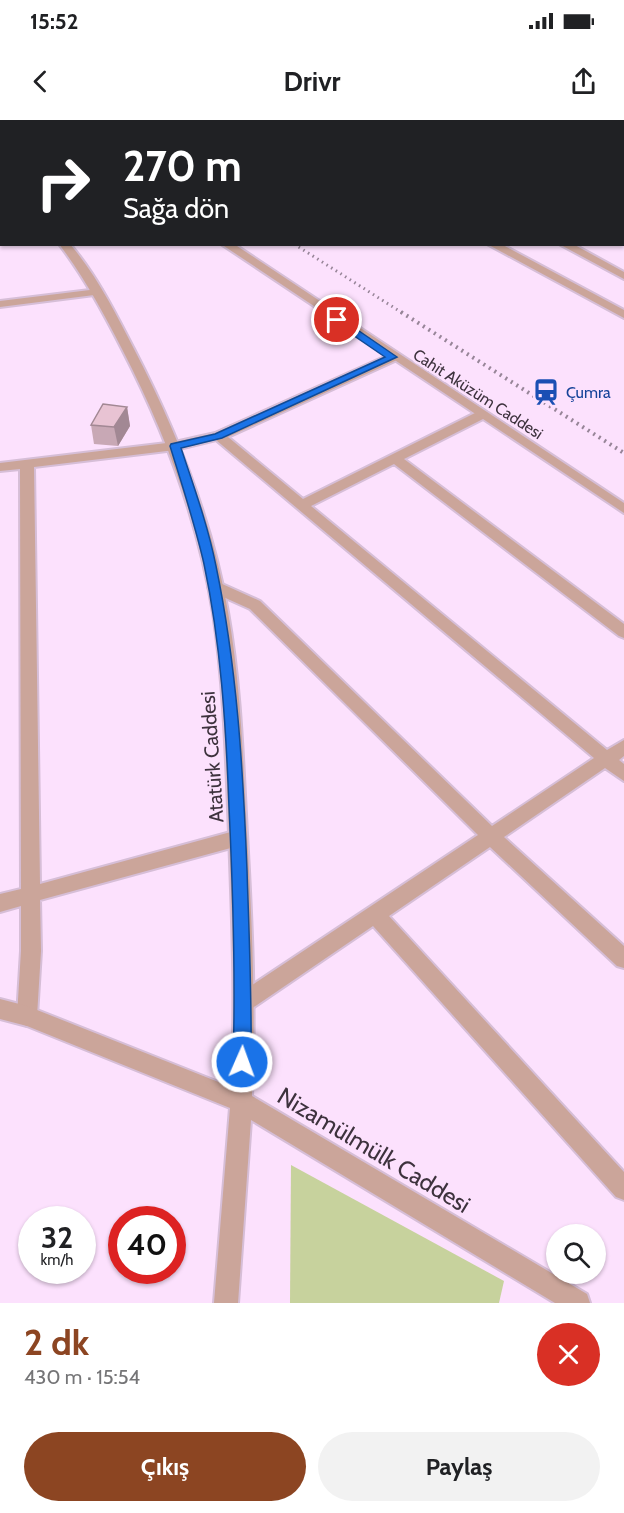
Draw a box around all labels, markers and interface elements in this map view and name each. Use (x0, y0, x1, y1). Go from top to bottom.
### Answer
text: 15:52 (30, 8, 78, 35)
icon: back (24, 65, 57, 98)
text: Drivr (284, 65, 340, 98)
icon: share (567, 65, 600, 98)
text: 270 m (123, 140, 242, 192)
icon: right (24, 144, 102, 222)
text: Sağa dön (123, 192, 229, 225)
pin (311, 294, 362, 345)
icon: arrive (320, 303, 353, 336)
street label: Cahit Aküzüm Caddesi (409, 345, 547, 443)
station icon: Çumra (531, 377, 561, 407)
place label: Çumra (566, 383, 611, 402)
street label: Atatürk Caddesi (195, 690, 229, 824)
position arrow (210, 1030, 274, 1094)
street label: Nizamülmülk Caddesi (272, 1081, 476, 1219)
speed limit sign: 40 (108, 1206, 186, 1284)
text: 32 (41, 1219, 73, 1256)
map controls (546, 1224, 606, 1284)
button: search (546, 1224, 606, 1284)
text: km/h (41, 1251, 73, 1269)
text: 2 dk (24, 1320, 89, 1364)
button: close (537, 1323, 600, 1386)
text: 430 m · 15:54 (24, 1365, 140, 1389)
button: Çıkış (24, 1432, 306, 1501)
button: Paylaş (318, 1432, 600, 1501)

